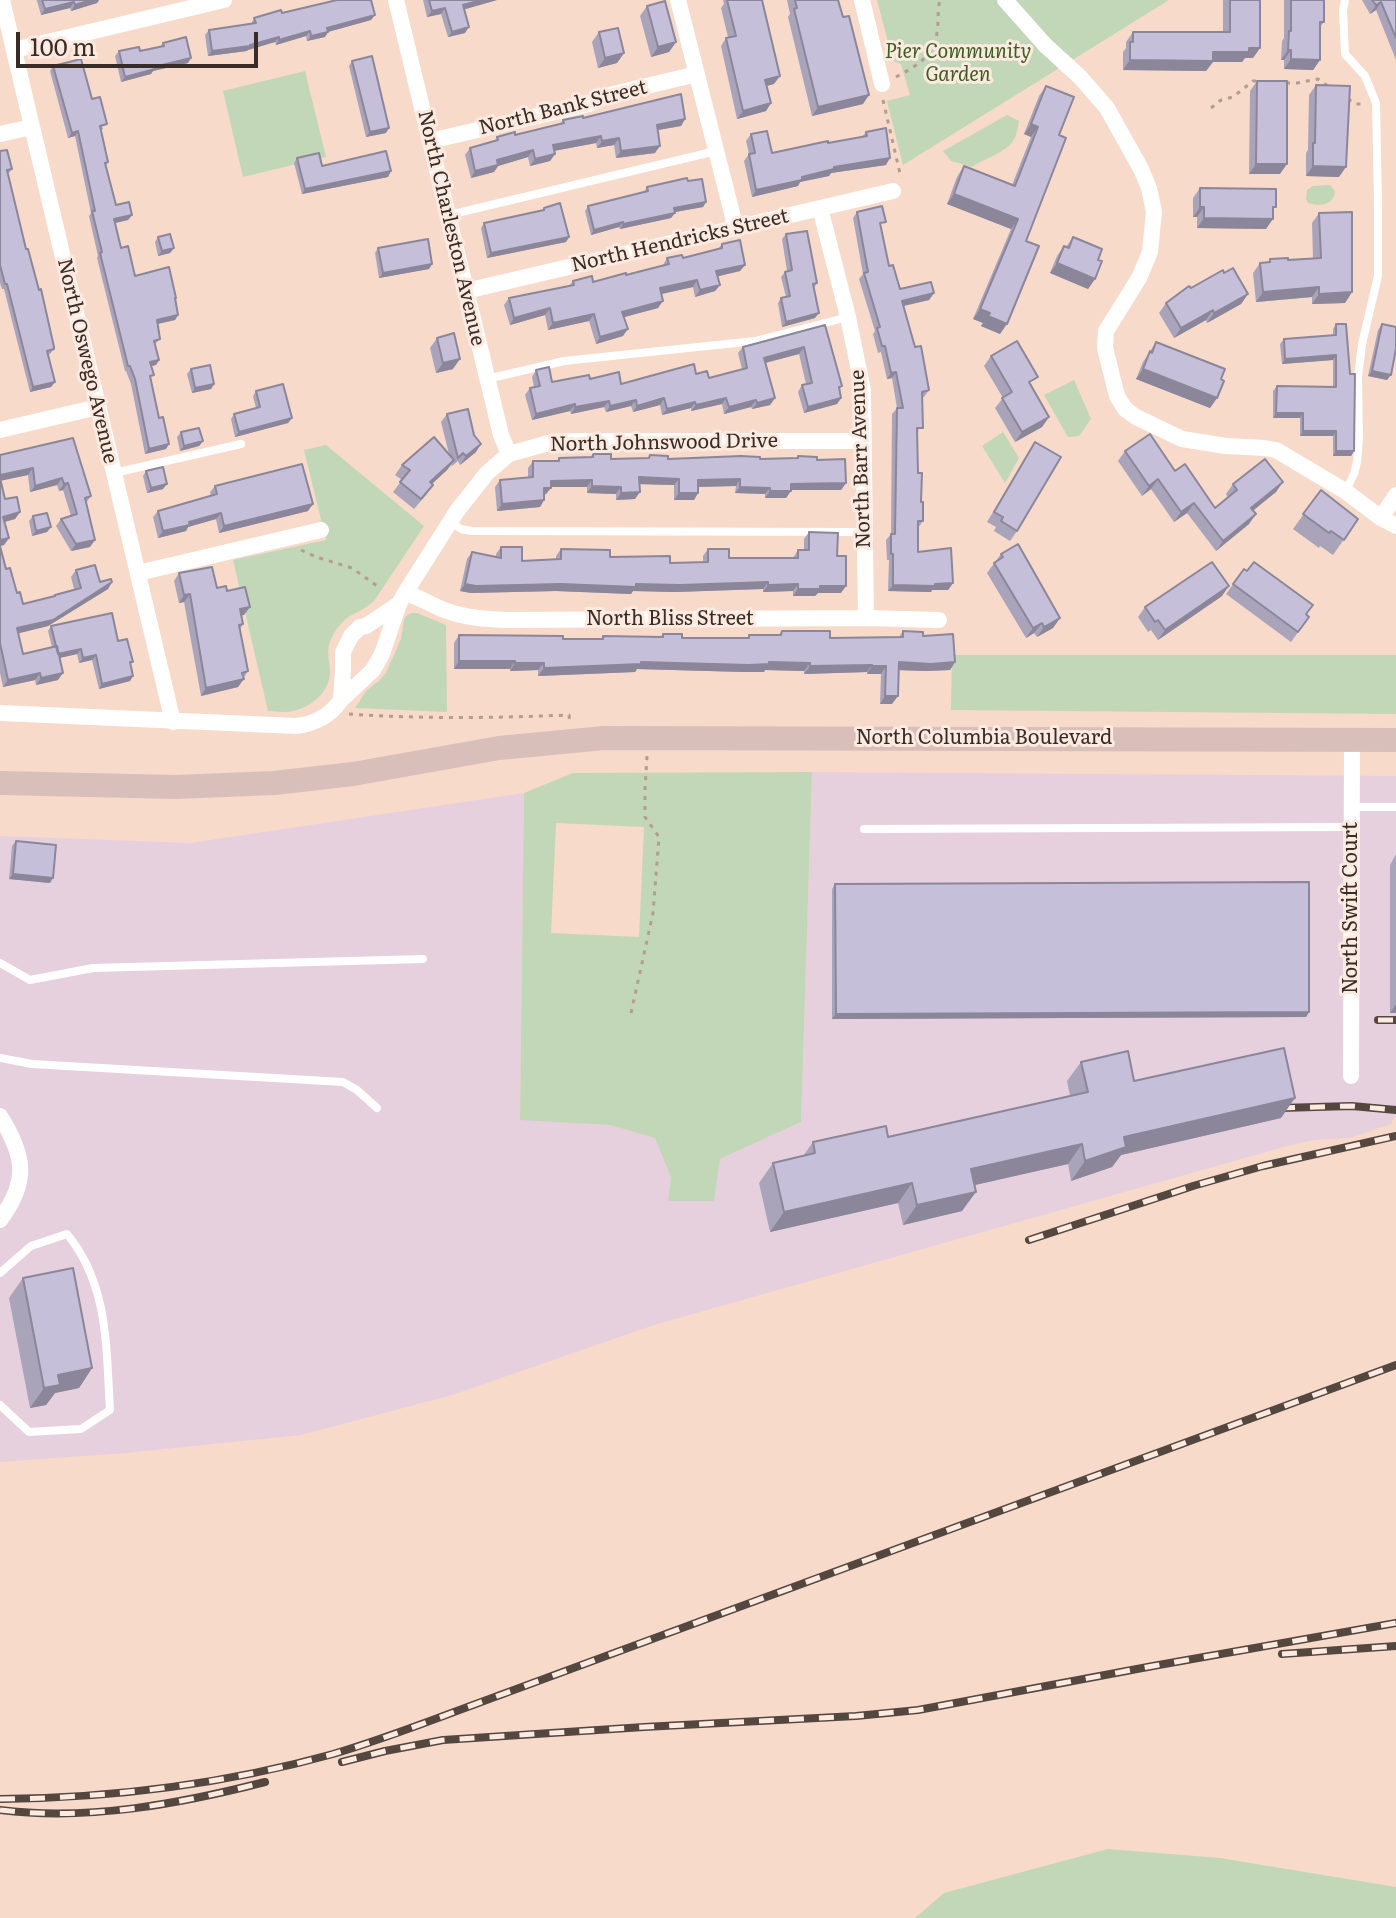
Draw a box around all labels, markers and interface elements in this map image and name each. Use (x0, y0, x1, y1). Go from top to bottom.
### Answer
scale bar (20, 16, 262, 66)
text: 100 m (30, 28, 96, 63)
park label: Pier Community Garden (885, 40, 1031, 87)
street label: North Bank Street (476, 76, 650, 140)
street label: North Charleston Avenue (412, 108, 490, 348)
street label: North Hendricks Street (569, 204, 791, 278)
street label: North Oswego Avenue (52, 256, 122, 466)
street label: North Barr Avenue (846, 369, 876, 549)
street label: North Johnswood Drive (550, 429, 778, 457)
street label: North Bliss Street (586, 607, 754, 631)
street label: North Columbia Boulevard (856, 726, 1112, 750)
street label: North Swift Court (1339, 822, 1363, 994)

